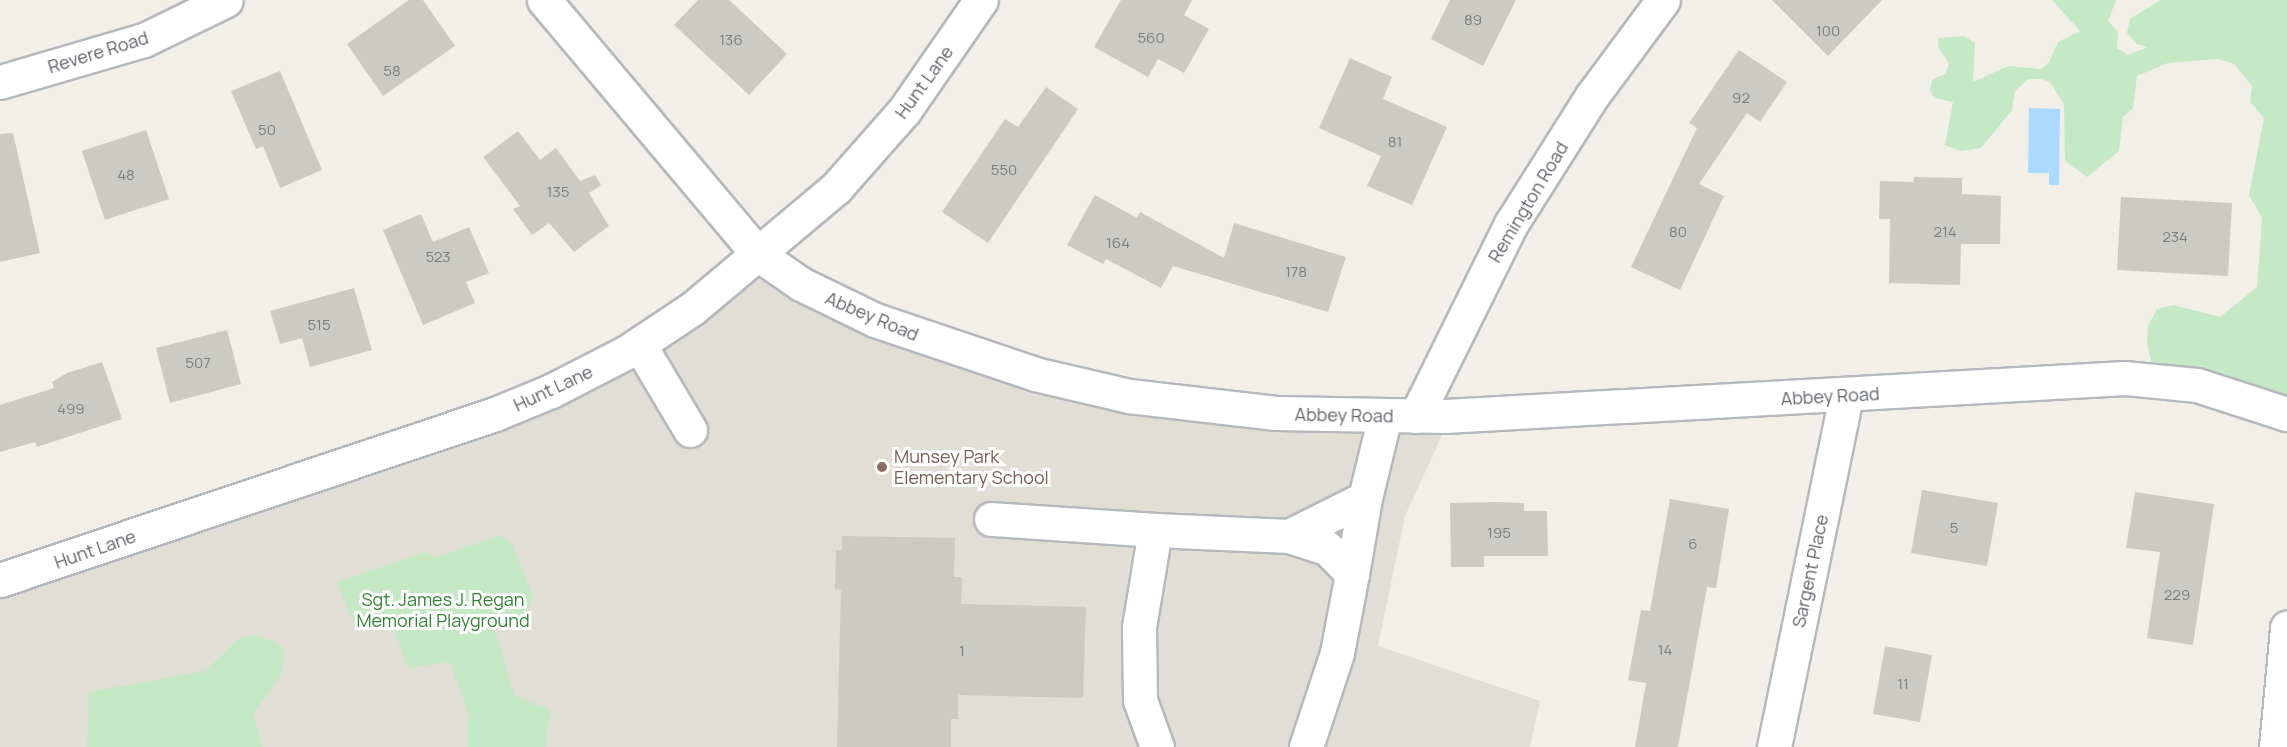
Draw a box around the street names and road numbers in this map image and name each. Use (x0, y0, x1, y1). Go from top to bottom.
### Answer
street label: Revere Road (45, 26, 151, 78)
street label: Hunt Lane (890, 41, 958, 123)
street label: Remington Road (1483, 138, 1573, 266)
street label: Abbey Road (822, 287, 922, 345)
street label: Hunt Lane (510, 360, 596, 416)
street label: Abbey Road (1780, 383, 1880, 409)
street label: Abbey Road (1294, 403, 1394, 427)
street label: Sargent Place (1787, 513, 1833, 629)
street label: Hunt Lane (51, 525, 139, 573)

